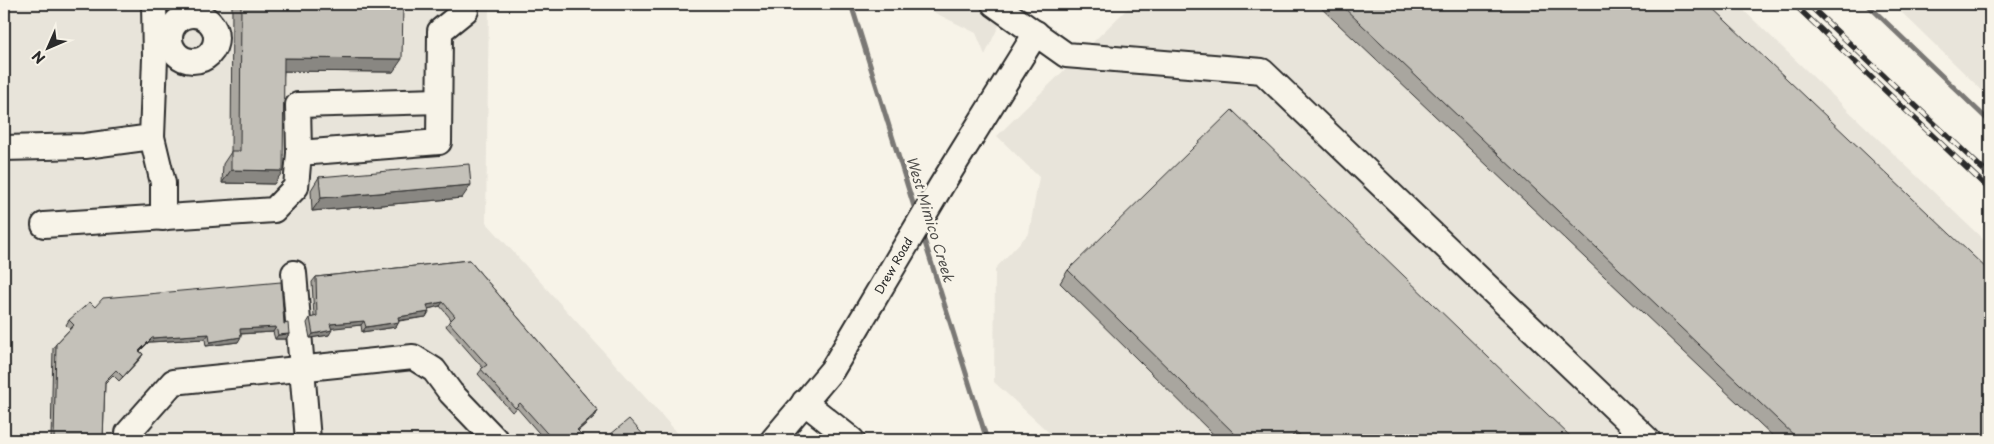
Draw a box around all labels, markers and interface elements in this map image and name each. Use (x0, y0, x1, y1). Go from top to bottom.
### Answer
north arrow (22, 22, 72, 72)
text: N (27, 46, 50, 69)
water label: West Mimico Creek (901, 153, 960, 286)
street label: Drew Road (870, 234, 917, 297)

